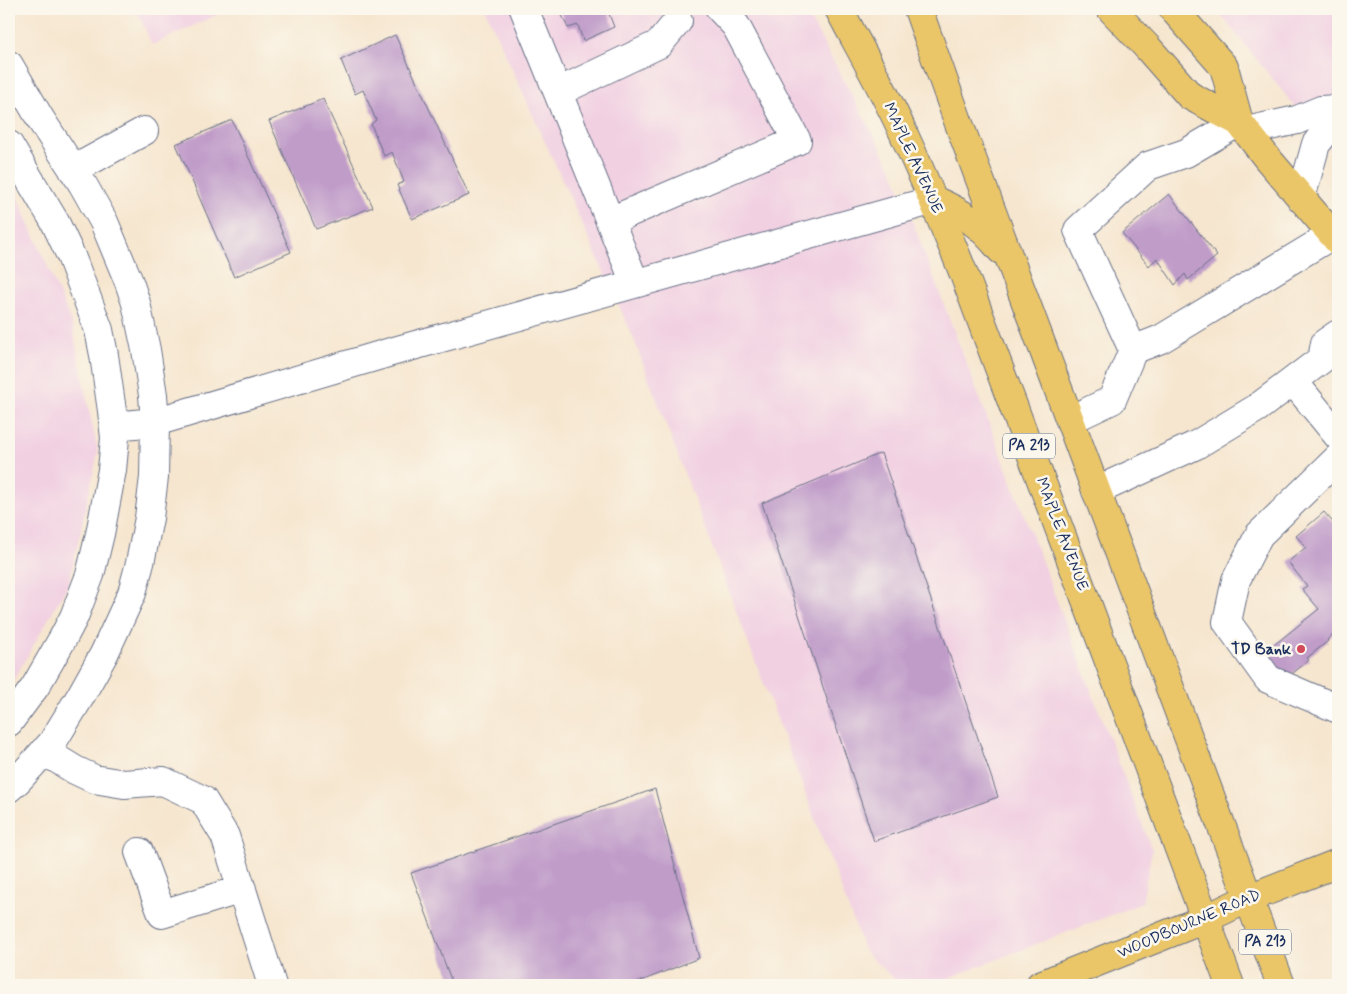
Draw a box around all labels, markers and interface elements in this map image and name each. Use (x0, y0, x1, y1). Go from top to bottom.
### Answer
street label: MAPLE AVENUE (878, 99, 948, 217)
road number: PA 213 (1003, 434, 1055, 458)
street label: MAPLE AVENUE (1031, 474, 1093, 594)
place label: TD Bank (1231, 639, 1292, 660)
marker: TD Bank (1295, 643, 1307, 655)
street label: WOODBOURNE ROAD (1114, 884, 1264, 964)
road number: PA 213 (1239, 930, 1291, 954)

